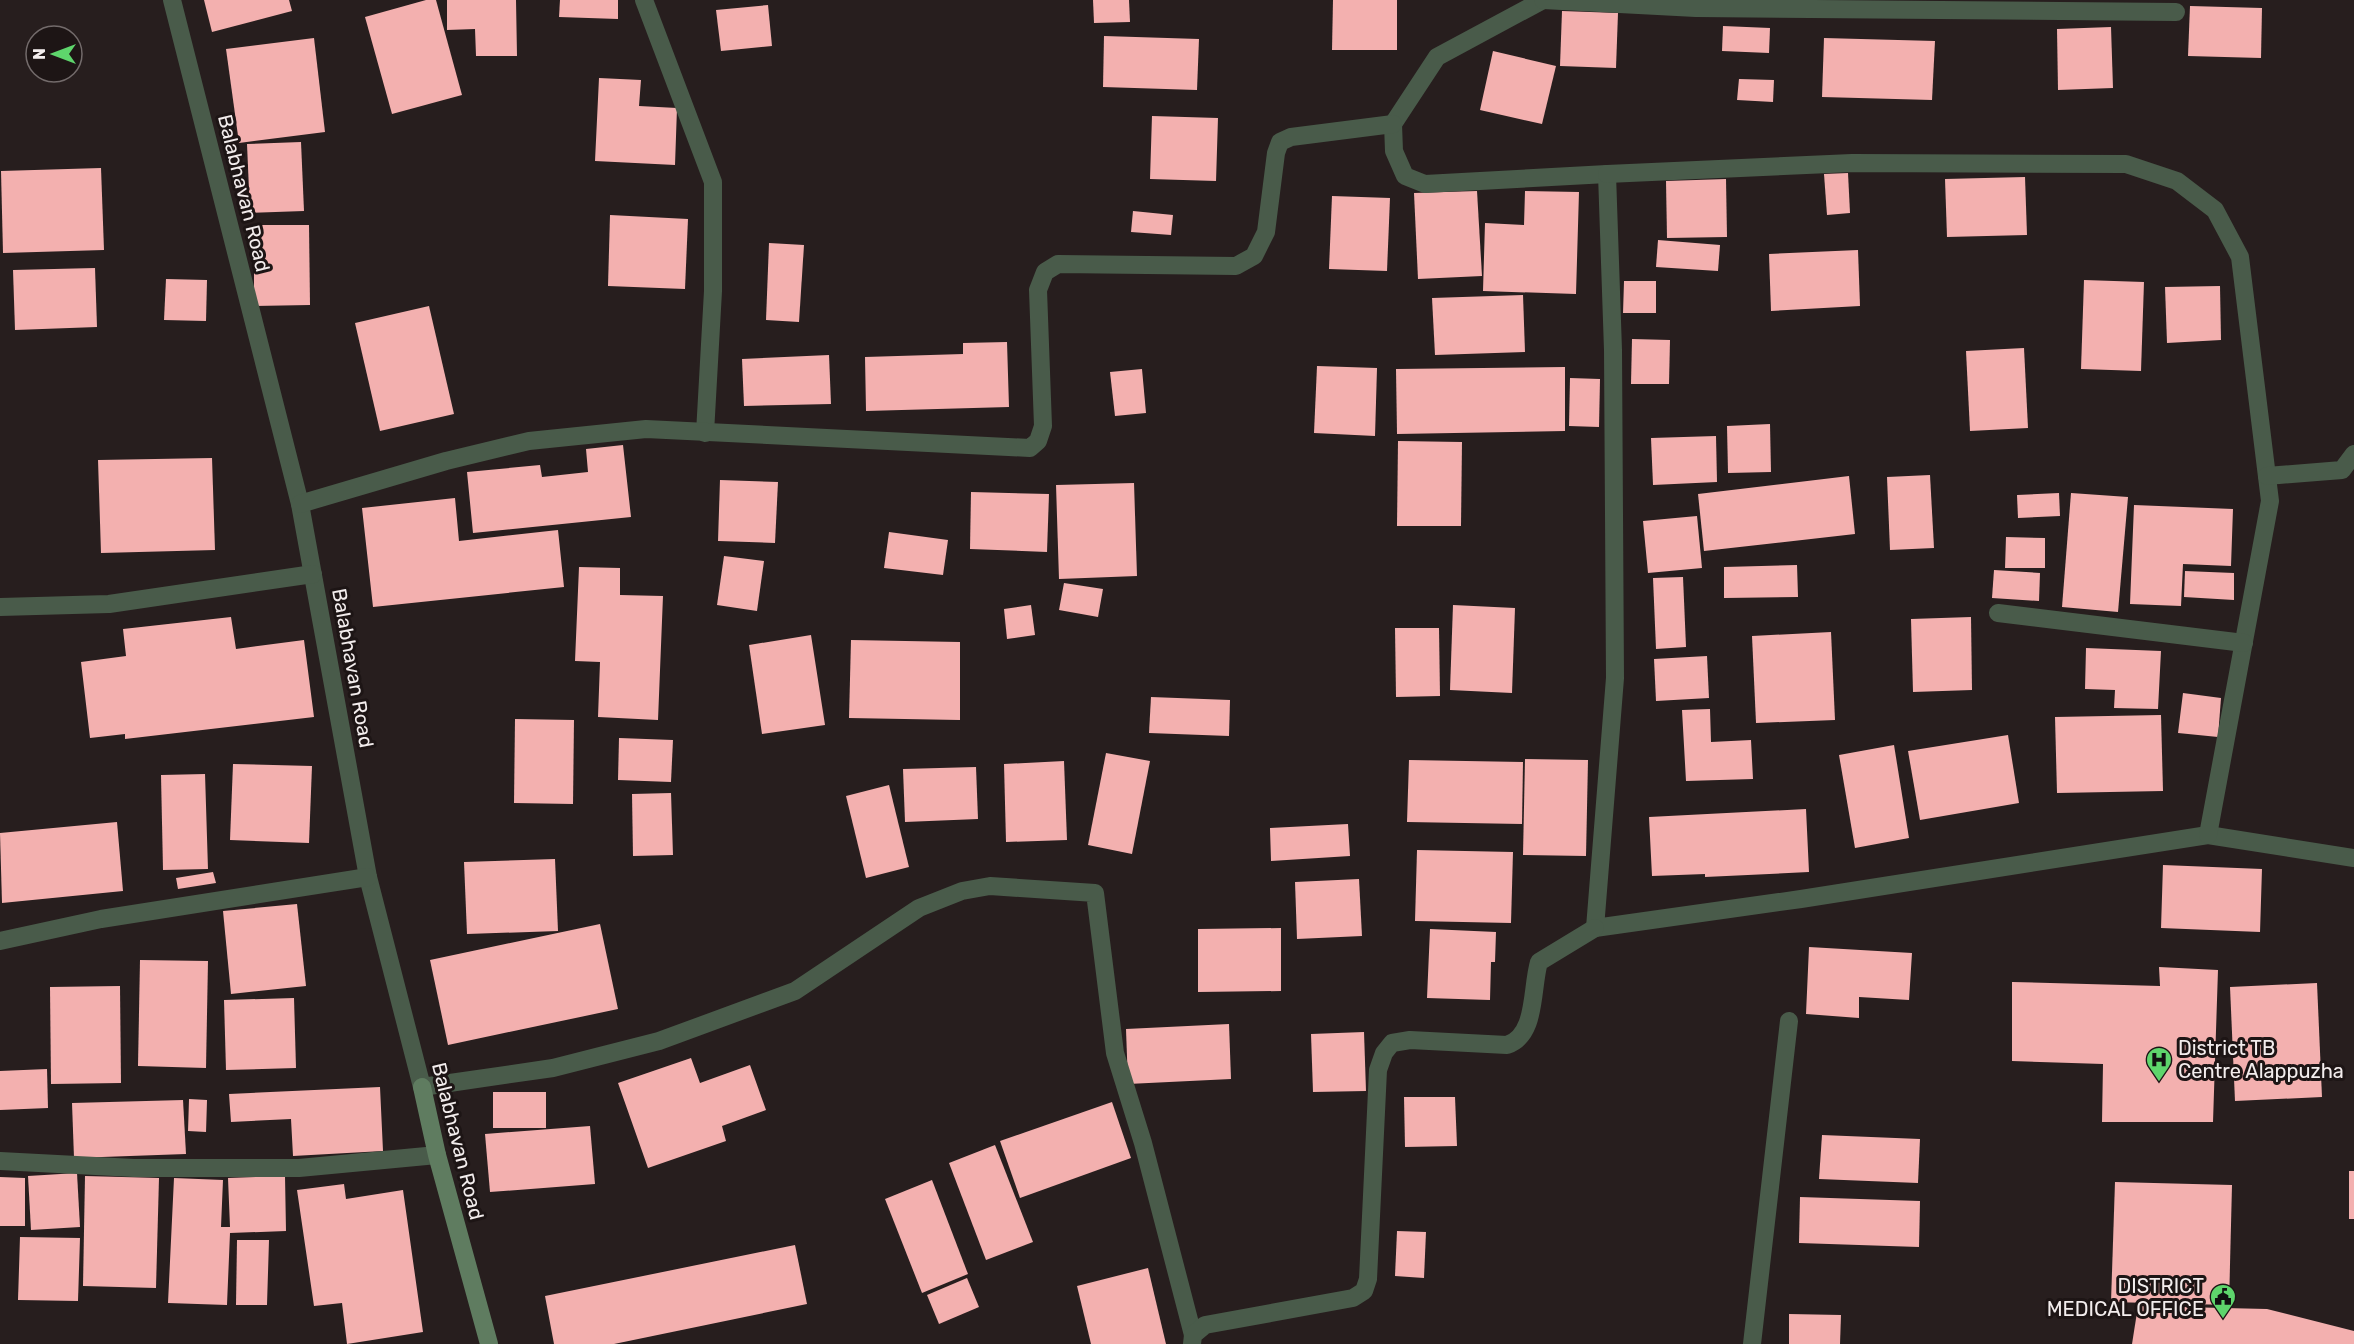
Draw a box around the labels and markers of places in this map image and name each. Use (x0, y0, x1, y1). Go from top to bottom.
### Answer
place label: District TB Centre Alappuzha (2178, 1036, 2344, 1083)
hospital icon: District TB Centre Alappuzha (2144, 1045, 2174, 1083)
place label: DISTRICT MEDICAL OFFICE (2047, 1274, 2204, 1321)
public building icon: DISTRICT MEDICAL OFFICE (2208, 1282, 2238, 1320)

